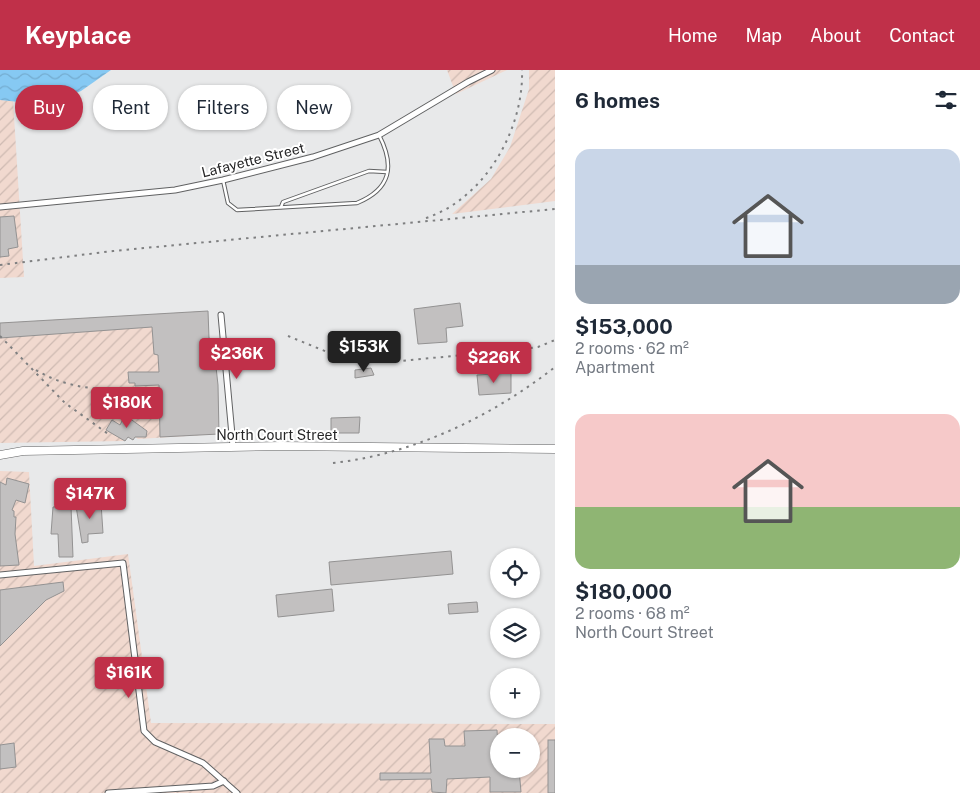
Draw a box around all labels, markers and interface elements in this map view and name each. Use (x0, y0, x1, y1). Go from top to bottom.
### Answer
text: Keyplace (25, 21, 131, 49)
text: Home (668, 25, 718, 46)
text: Map (746, 25, 782, 46)
text: About (810, 25, 861, 46)
text: Contact (889, 25, 955, 46)
chip: Buy (15, 85, 83, 130)
chip: Rent (93, 85, 168, 130)
chip: Filters (178, 85, 267, 130)
chip: New (277, 85, 351, 130)
icon: filters (932, 86, 960, 114)
text: 6 homes (575, 88, 660, 113)
street label: Lafayette Street (200, 139, 306, 181)
icon: home (723, 181, 813, 271)
text: $153,000 (575, 314, 673, 339)
pin: $153K (329, 330, 399, 373)
text: $153K (339, 337, 389, 356)
pin: $236K (202, 338, 272, 380)
text: 2 rooms · 62 m² (575, 339, 689, 358)
pin: $226K (459, 342, 529, 384)
text: $236K (210, 344, 264, 363)
text: $226K (467, 348, 521, 367)
text: Apartment (575, 358, 655, 377)
pin: $180K (92, 386, 162, 429)
text: $180K (102, 393, 152, 412)
street label: North Court Street (216, 427, 338, 443)
icon: home (723, 446, 813, 536)
pin: $147K (55, 478, 125, 520)
text: $147K (65, 484, 115, 503)
map controls (490, 548, 540, 778)
button: locate (490, 548, 540, 598)
text: $180,000 (575, 579, 672, 604)
text: 2 rooms · 68 m² (575, 604, 690, 623)
button: layers (490, 608, 540, 658)
text: North Court Street (575, 623, 714, 642)
pin: $161K (94, 656, 164, 699)
text: $161K (106, 663, 152, 682)
button: + (490, 668, 540, 718)
button: − (490, 728, 540, 778)

